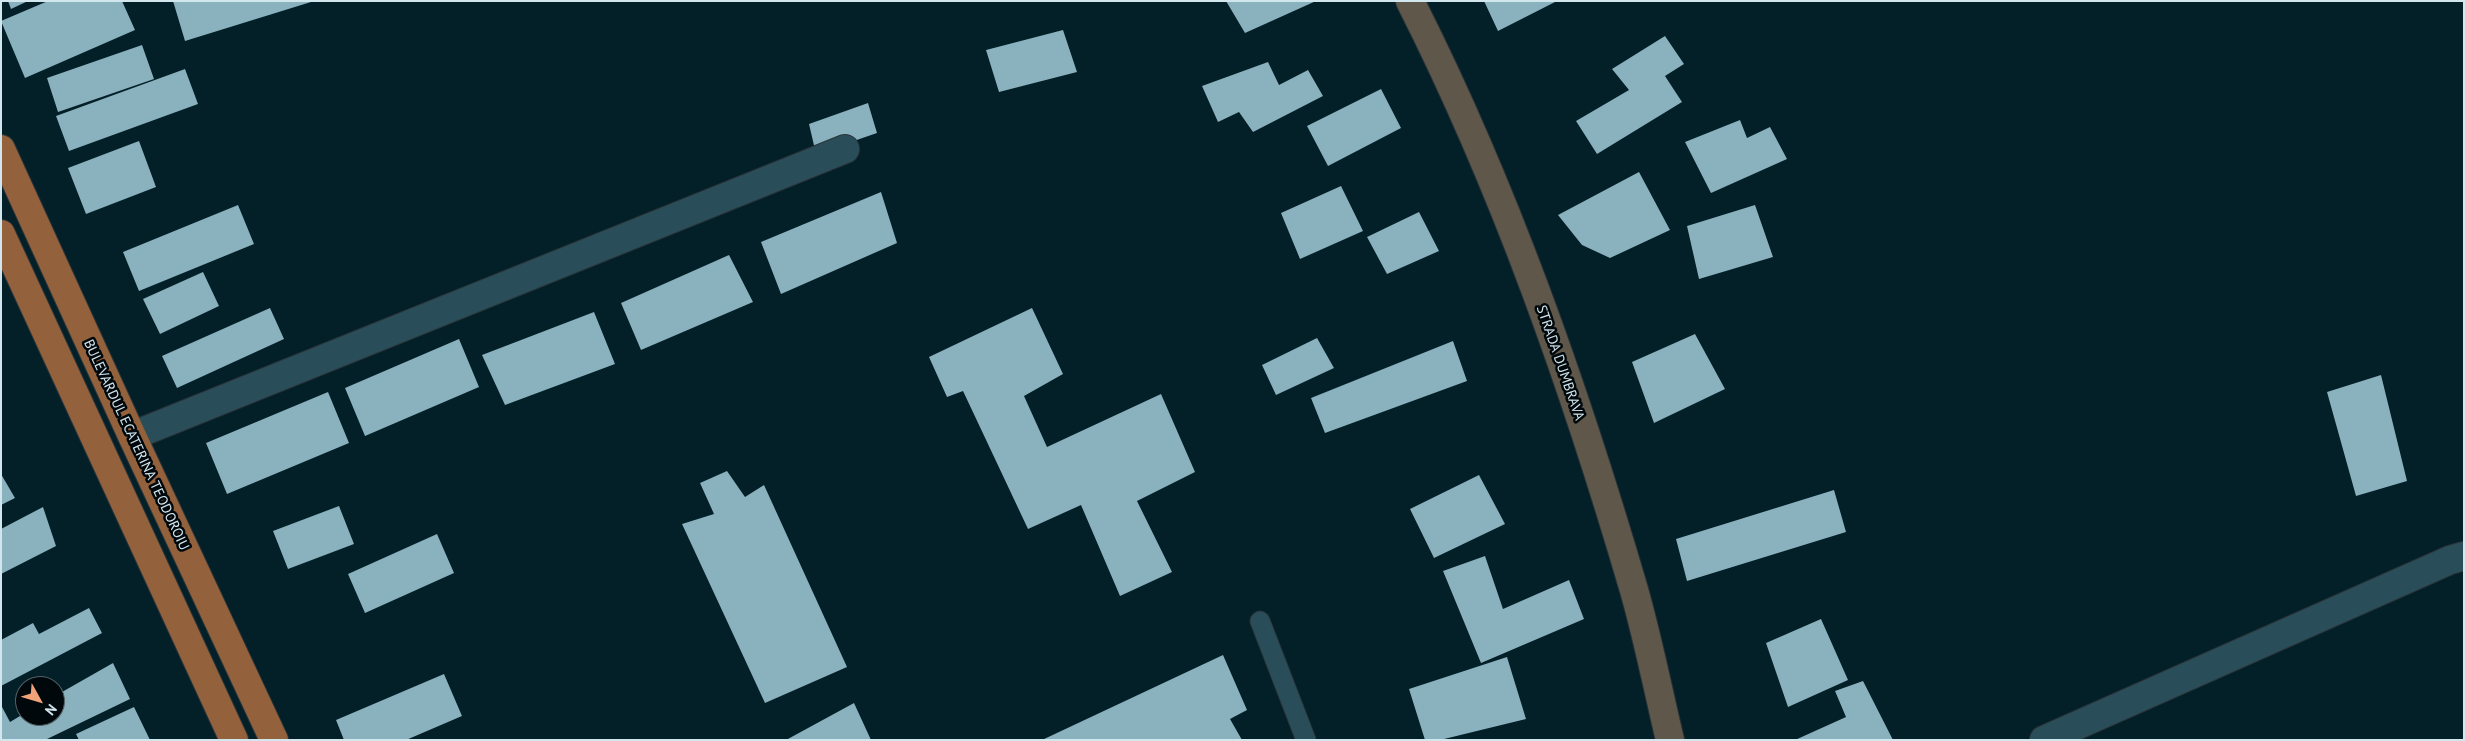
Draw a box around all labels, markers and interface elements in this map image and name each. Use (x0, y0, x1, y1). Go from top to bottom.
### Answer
street label: STRADA DUMBRAVA (1532, 303, 1588, 423)
street label: BULEVARDUL ECATERINA TEODOROIU (80, 337, 192, 553)
north arrow (15, 676, 65, 726)
text: N (41, 701, 61, 719)

